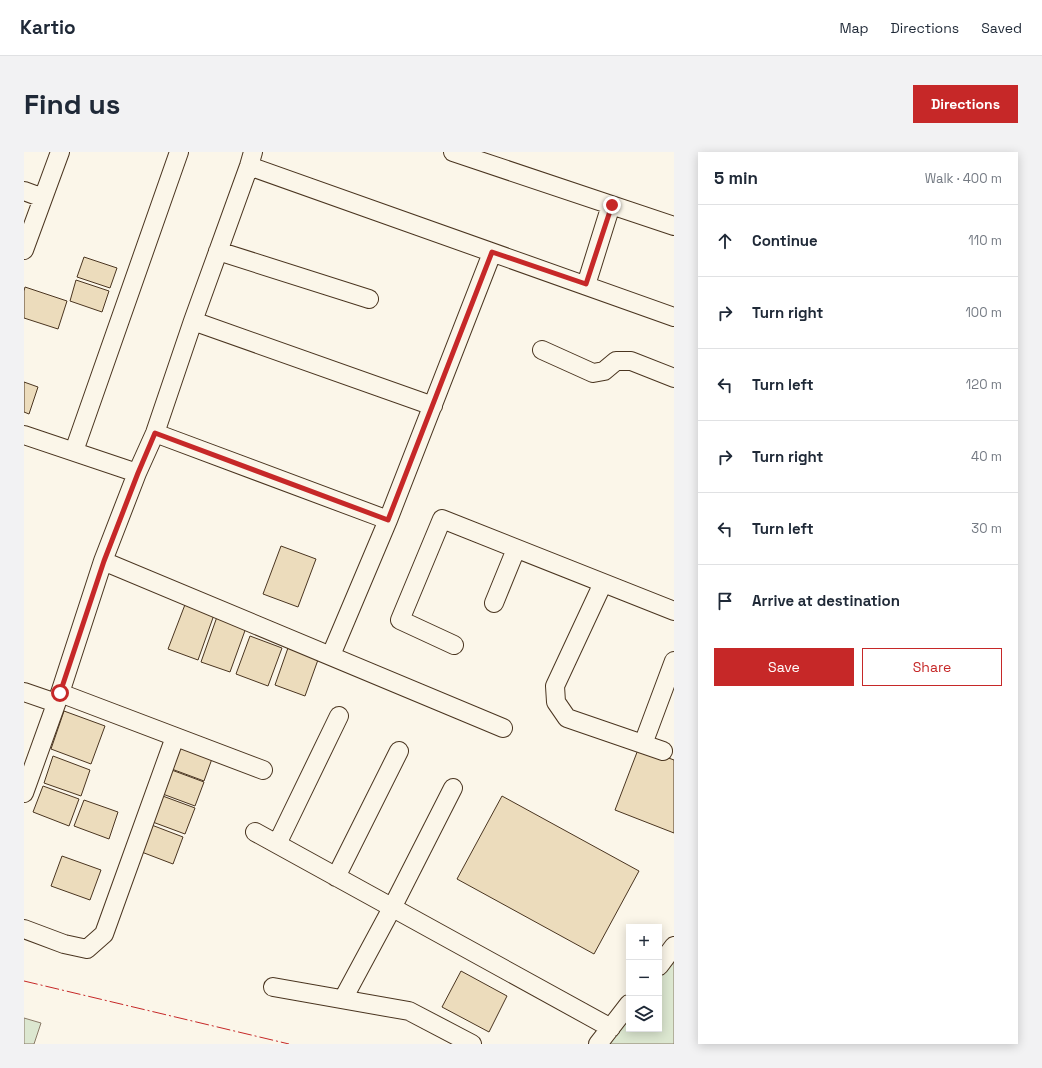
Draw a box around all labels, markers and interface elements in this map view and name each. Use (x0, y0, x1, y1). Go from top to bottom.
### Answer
text: Kartio (20, 15, 76, 40)
text: Map (839, 19, 869, 37)
text: Directions (891, 19, 959, 37)
text: Saved (981, 19, 1022, 37)
button: Directions (913, 85, 1018, 123)
text: Find us (24, 86, 121, 122)
text: 5 min (714, 167, 758, 189)
text: Walk · 400 m (925, 170, 1002, 187)
route end (603, 196, 621, 214)
icon: ahead (714, 230, 736, 252)
text: Continue (752, 231, 818, 250)
text: 110 m (968, 232, 1002, 249)
icon: right (714, 302, 736, 324)
text: Turn right (752, 303, 823, 322)
text: 100 m (965, 304, 1002, 321)
icon: left (714, 374, 736, 396)
text: Turn left (752, 375, 814, 394)
text: 120 m (966, 376, 1002, 393)
icon: right (714, 446, 736, 468)
text: Turn right (752, 447, 823, 466)
text: 40 m (971, 448, 1002, 465)
icon: left (714, 518, 736, 540)
text: Turn left (752, 519, 814, 538)
text: 30 m (971, 520, 1002, 537)
icon: arrive (714, 590, 736, 612)
text: Arrive at destination (752, 591, 900, 610)
button: Save (714, 648, 854, 686)
button: Share (862, 648, 1002, 686)
route start (51, 684, 69, 702)
map controls (626, 924, 662, 1032)
button: + (626, 924, 662, 960)
button: − (626, 960, 662, 996)
button: layers (626, 996, 662, 1032)

